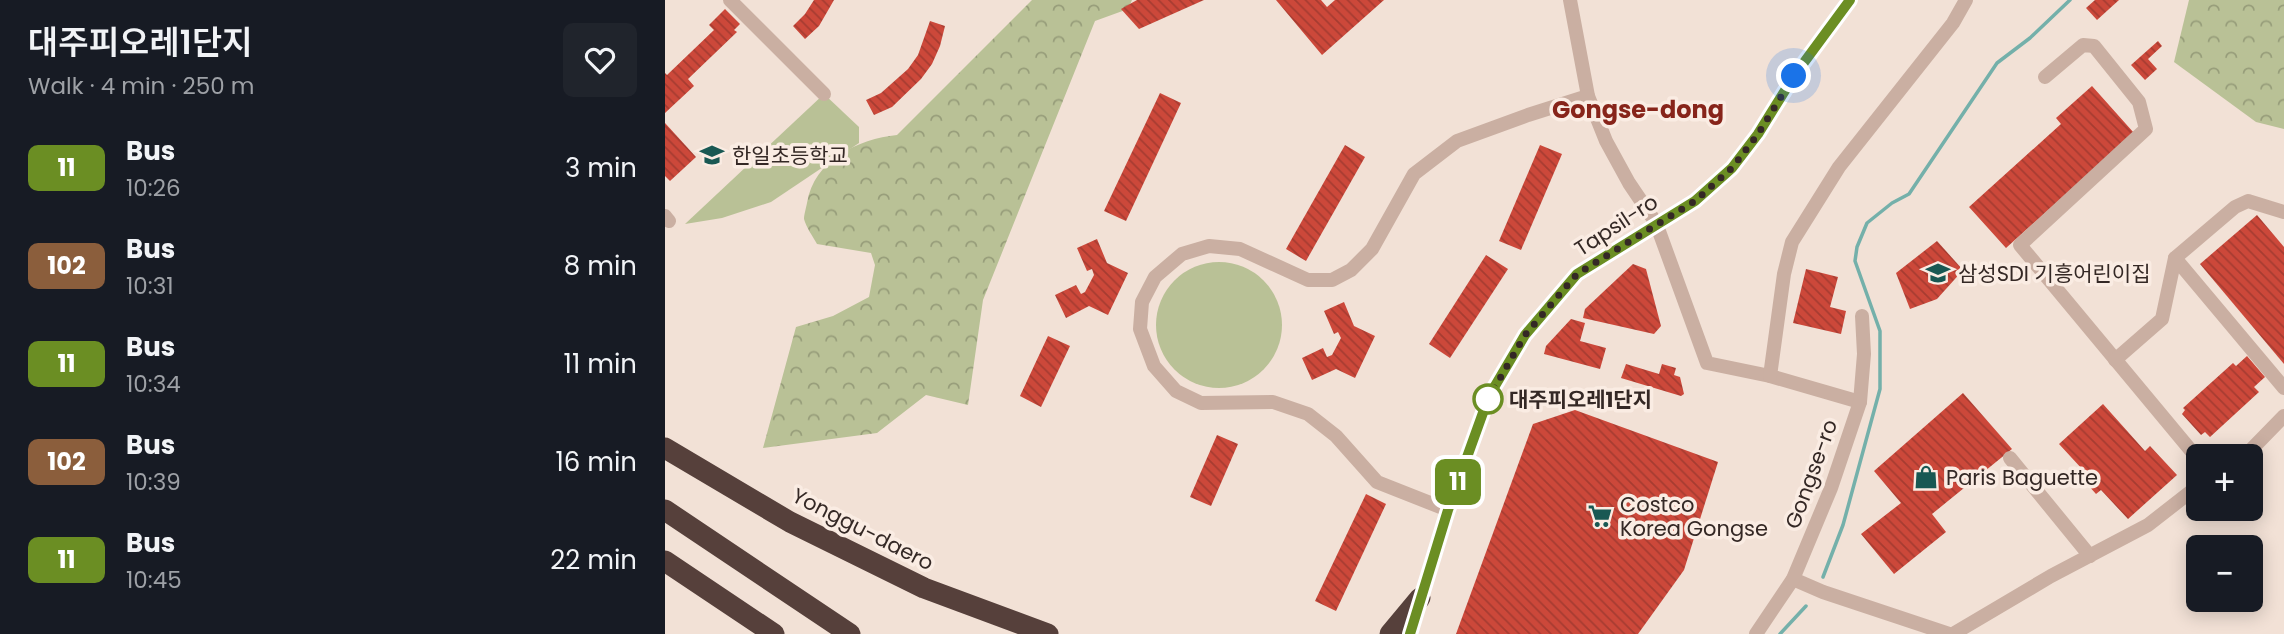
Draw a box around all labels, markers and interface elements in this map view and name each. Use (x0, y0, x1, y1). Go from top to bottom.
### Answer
text: 대주피오레1단지 (28, 19, 252, 66)
button: heart (563, 23, 637, 97)
your location (1776, 58, 1811, 93)
text: Walk · 4 min · 250 m (28, 70, 254, 102)
district label: Gongse-dong (1552, 93, 1724, 126)
text: Bus (126, 133, 175, 169)
school or university icon: 한일초등학교 (698, 141, 726, 169)
place label: 한일초등학교 (732, 141, 848, 170)
text: 3 min (565, 150, 637, 186)
text: 11 (57, 151, 76, 184)
text: 10:26 (126, 172, 181, 204)
street label: Tapsil-ro (1569, 187, 1663, 263)
text: Bus (126, 231, 175, 267)
text: 8 min (564, 248, 637, 284)
text: 102 (47, 249, 86, 282)
school or university icon: 삼성SDI 기흥어린이집 (1924, 259, 1952, 287)
place label: 삼성SDI 기흥어린이집 (1958, 259, 2151, 288)
text: 10:31 (126, 270, 174, 302)
text: Bus (126, 329, 175, 365)
text: 11 min (564, 346, 637, 382)
text: 11 (57, 347, 76, 380)
text: 10:34 (126, 368, 181, 400)
marker: 대주피오레1단지 (1473, 384, 1503, 414)
place label: 대주피오레1단지 (1509, 385, 1652, 414)
street label: Gongse-ro (1778, 415, 1844, 533)
text: Bus (126, 427, 175, 463)
text: 16 min (555, 444, 637, 480)
map controls (2186, 444, 2263, 612)
button: + (2186, 444, 2263, 521)
text: 102 (47, 445, 86, 478)
line badge: 11 (1427, 459, 1489, 505)
shop icon: Paris Baguette (1912, 463, 1940, 491)
place label: Paris Baguette (1946, 463, 2098, 492)
text: 11 (1449, 465, 1467, 498)
text: 10:39 (126, 466, 181, 498)
street label: Yonggu-daero (787, 481, 939, 577)
place label: Costco Korea Gongse (1620, 490, 1768, 543)
supermarket icon: Costco Korea Gongse (1586, 502, 1614, 530)
text: Bus (126, 525, 175, 561)
button: − (2186, 535, 2263, 612)
text: 22 min (550, 542, 637, 578)
text: 11 (57, 543, 76, 576)
text: 10:45 (126, 564, 182, 596)

